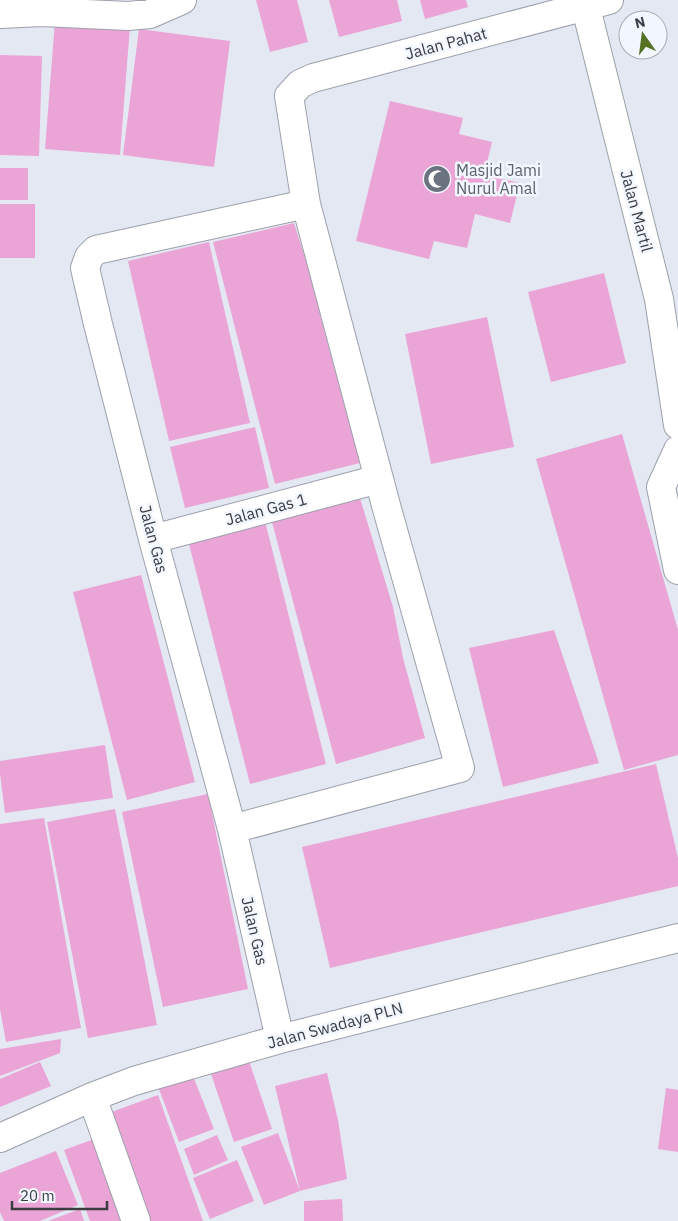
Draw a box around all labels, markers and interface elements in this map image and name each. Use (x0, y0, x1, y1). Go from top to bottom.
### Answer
north arrow (618, 10, 668, 60)
text: N (633, 12, 647, 32)
street label: Jalan Pahat (403, 22, 489, 64)
place label: Masjid Jami Nurul Amal (456, 160, 541, 198)
mosque icon: Masjid Jami Nurul Amal (422, 164, 452, 194)
street label: Jalan Martil (616, 168, 658, 254)
street label: Jalan Gas 1 (223, 489, 309, 529)
street label: Jalan Gas (135, 503, 173, 575)
street label: Jalan Gas (237, 895, 273, 967)
street label: Jalan Swadaya PLN (265, 997, 405, 1053)
scale bar (12, 1178, 108, 1210)
text: 20 m (20, 1186, 55, 1205)

